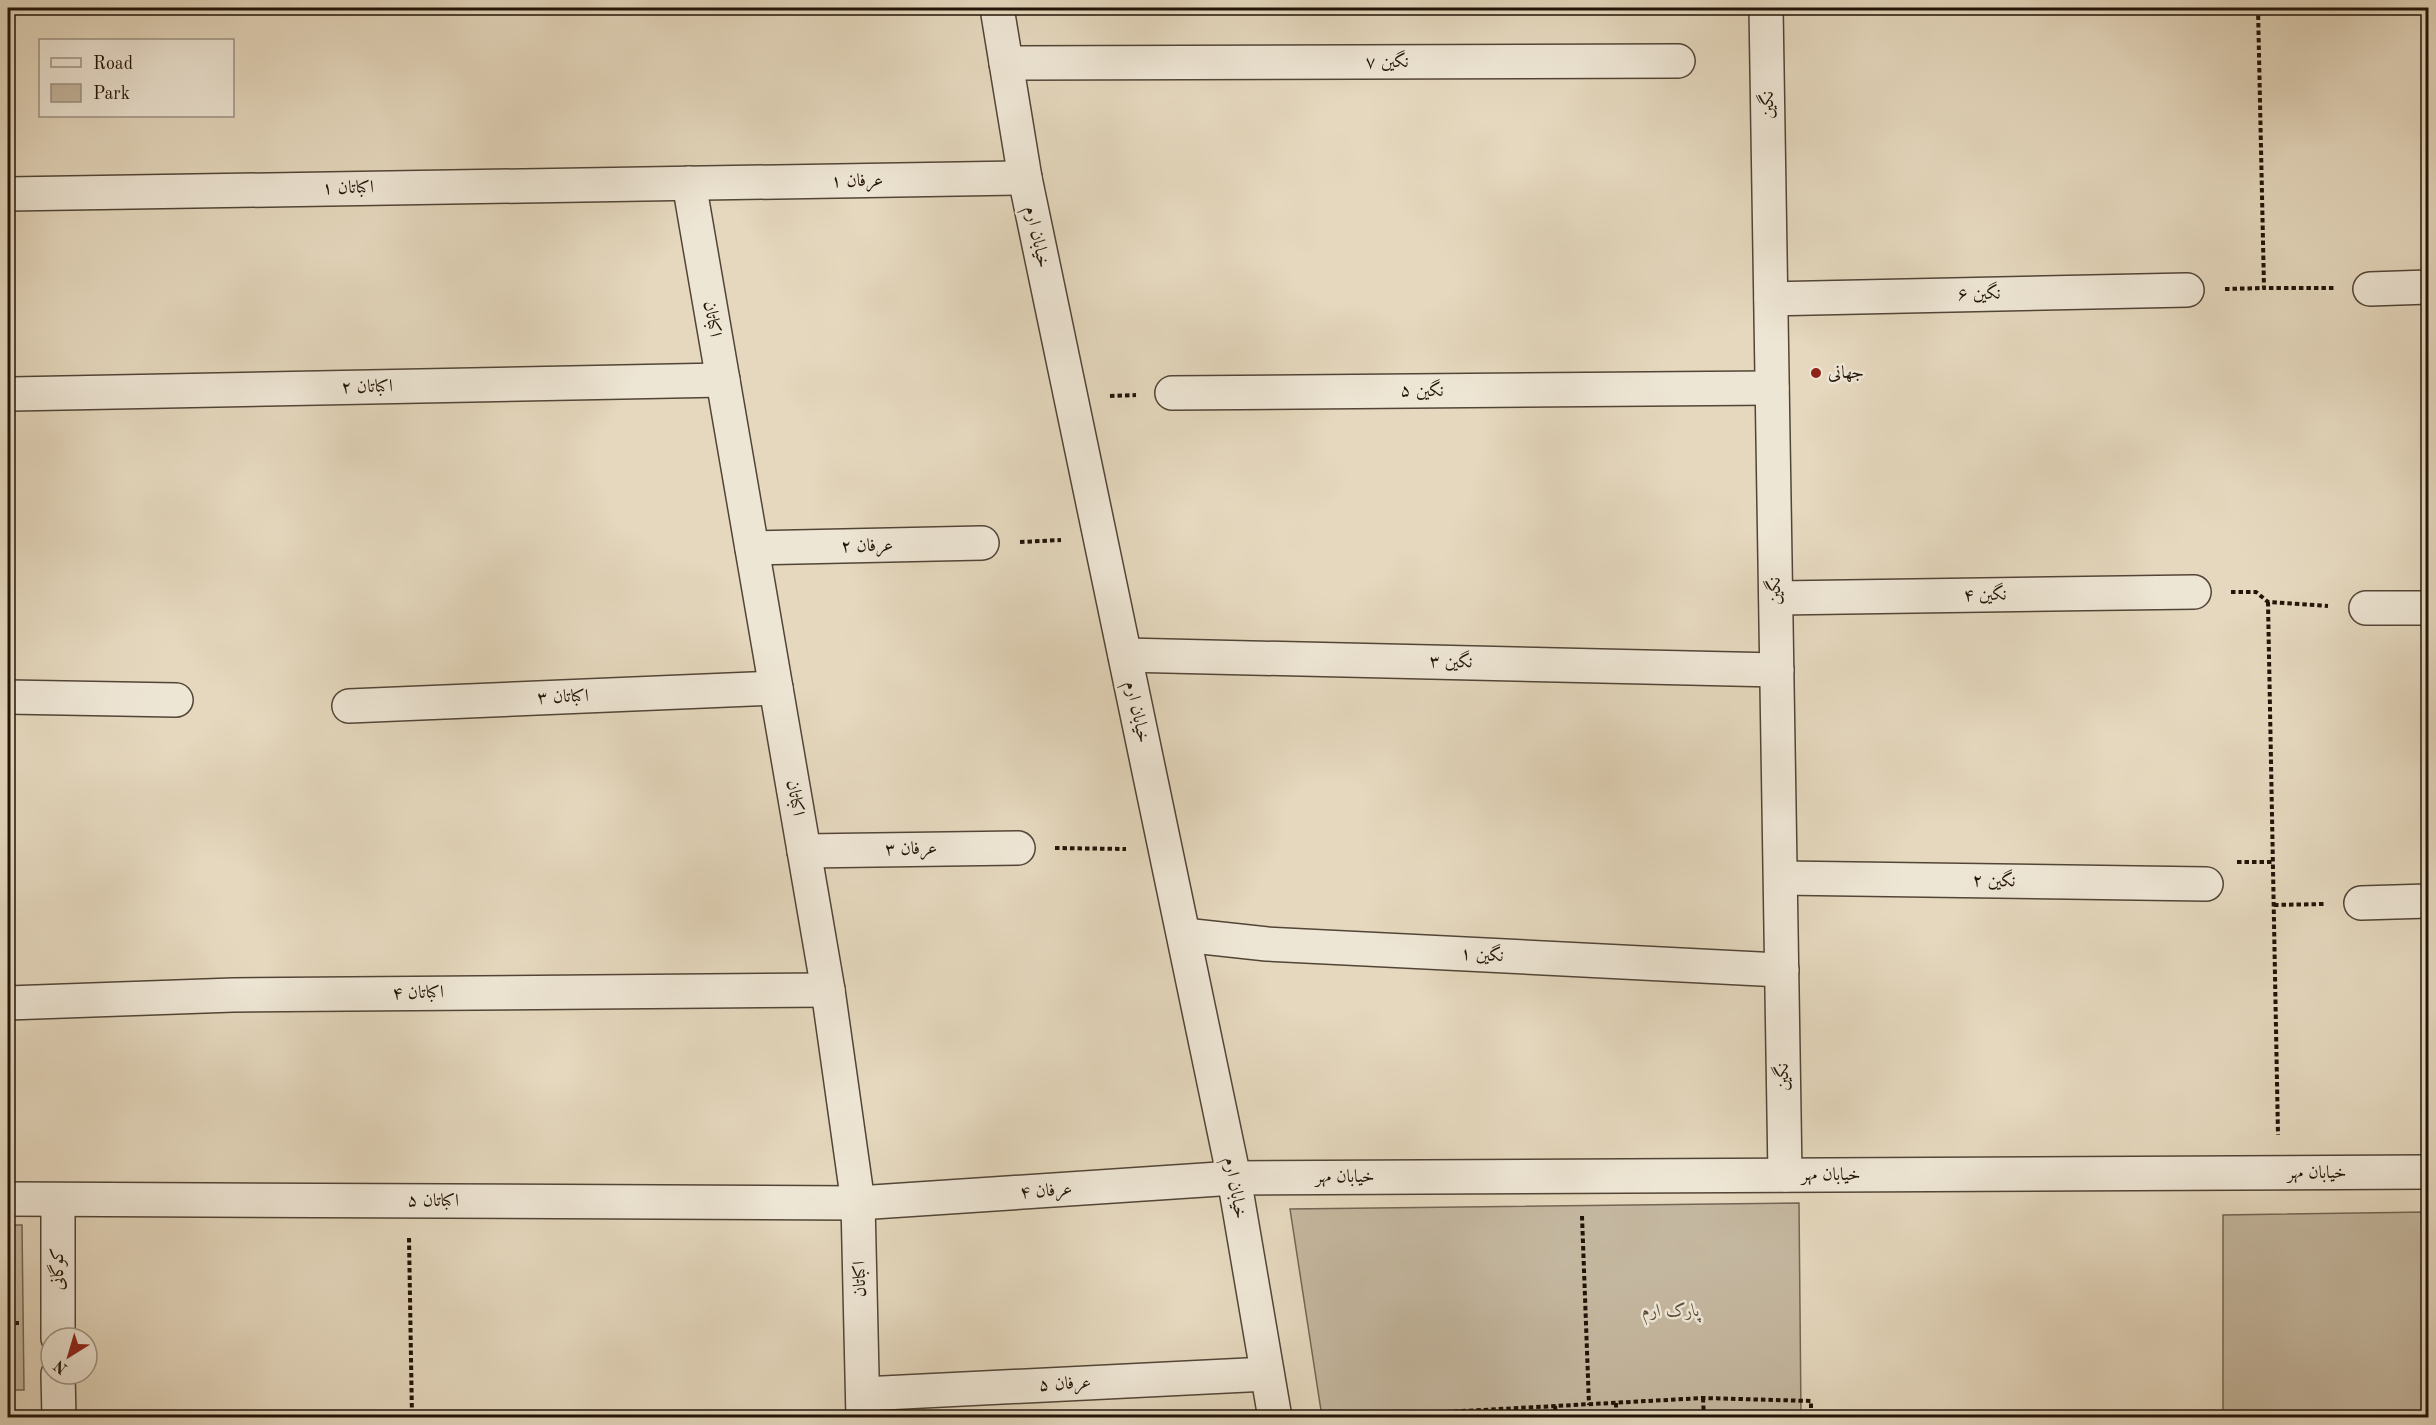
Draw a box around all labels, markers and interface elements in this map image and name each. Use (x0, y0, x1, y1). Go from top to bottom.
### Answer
legend (39, 39, 234, 117)
street label: نگین ۷ (1365, 49, 1409, 72)
text: Road (93, 55, 133, 73)
text: Park (93, 85, 130, 103)
street label: نگین (1755, 91, 1778, 119)
street label: عرفان ۱ (831, 172, 883, 193)
street label: اکباتان ۱ (322, 179, 374, 197)
street label: خیابان ارم (1016, 205, 1052, 271)
street label: نگین ۶ (1957, 281, 2001, 304)
street label: اکباتان (700, 300, 724, 338)
place label: جهانی (1828, 364, 1864, 382)
marker: جهانی (1809, 366, 1823, 380)
street label: اکباتان ۲ (341, 378, 393, 396)
street label: نگین ۵ (1400, 378, 1444, 401)
street label: عرفان ۲ (841, 537, 893, 558)
street label: نگین (1762, 577, 1785, 605)
street label: نگین ۴ (1963, 582, 2007, 605)
street label: نگین ۳ (1429, 649, 1473, 672)
street label: خیابان ارم (1116, 680, 1152, 746)
street label: اکباتان ۳ (537, 687, 589, 707)
street label: اکباتان (783, 779, 807, 817)
street label: عرفان ۳ (885, 840, 937, 861)
street label: نگین ۲ (1972, 868, 2016, 891)
street label: نگین ۱ (1460, 941, 1504, 966)
street label: اکباتان ۴ (392, 984, 444, 1002)
street label: نگین (1770, 1063, 1793, 1091)
street label: خیابان ارم (1215, 1156, 1249, 1221)
street label: خیابان مهر (2286, 1164, 2346, 1184)
street label: خیابان مهر (1800, 1166, 1860, 1186)
street label: خیابان مهر (1314, 1168, 1374, 1188)
street label: عرفان ۴ (1019, 1180, 1073, 1205)
street label: اکباتان ۵ (407, 1192, 459, 1210)
street label: کوگانی (46, 1248, 68, 1290)
street label: اکباتان (851, 1261, 869, 1297)
park label: پارک ارم (1642, 1302, 1702, 1326)
north arrow (39, 1326, 99, 1386)
text: N (51, 1356, 71, 1376)
street label: عرفان ۵ (1038, 1374, 1092, 1397)

